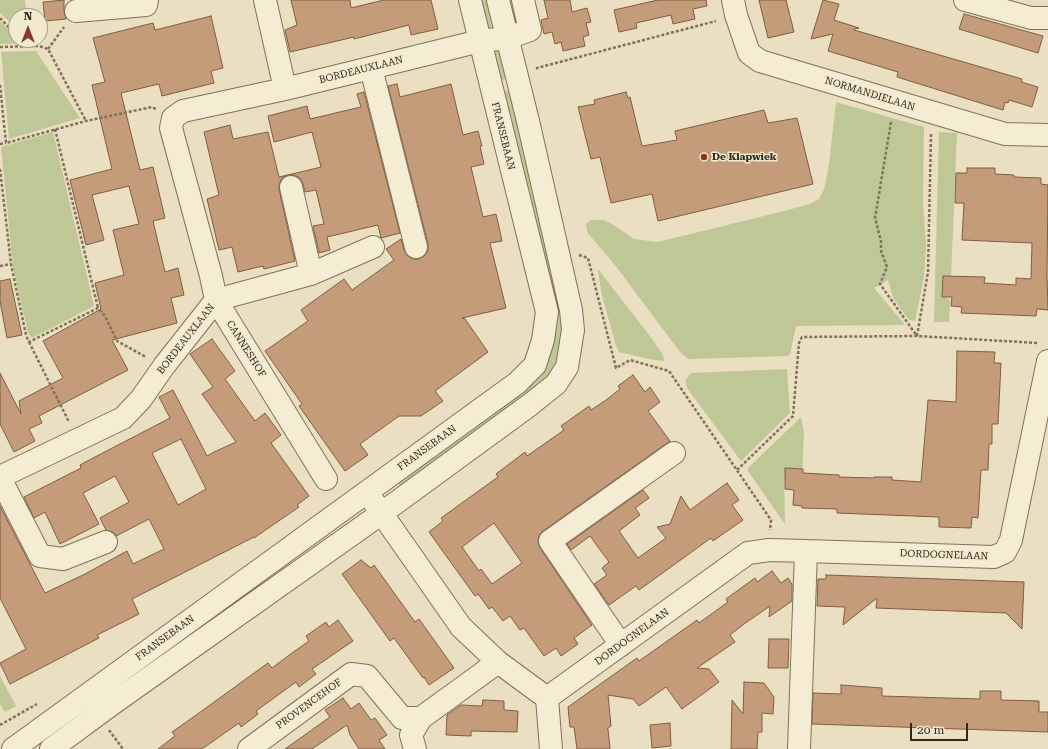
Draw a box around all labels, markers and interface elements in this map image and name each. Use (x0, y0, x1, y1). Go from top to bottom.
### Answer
north arrow (8, 8, 48, 48)
text: N (24, 10, 32, 23)
street label: BORDEAUXLAAN (318, 54, 404, 86)
street label: NORMANDIELAAN (823, 75, 917, 113)
street label: FRANSEBAAN (489, 101, 517, 171)
place label: De Klapwiek (712, 151, 777, 163)
marker: De Klapwiek (699, 152, 709, 162)
street label: BORDEAUXLAAN (155, 301, 217, 377)
street label: CANNESHOF (224, 318, 268, 380)
street label: FRANSEBAAN (395, 423, 459, 473)
street label: DORDOGNELAAN (899, 547, 989, 563)
street label: DORDOGNELAAN (593, 606, 671, 668)
street label: FRANSEBAAN (133, 613, 197, 663)
street label: PROVENCEHOF (274, 676, 344, 732)
scale bar (912, 715, 970, 741)
text: 20 m (917, 723, 944, 737)

